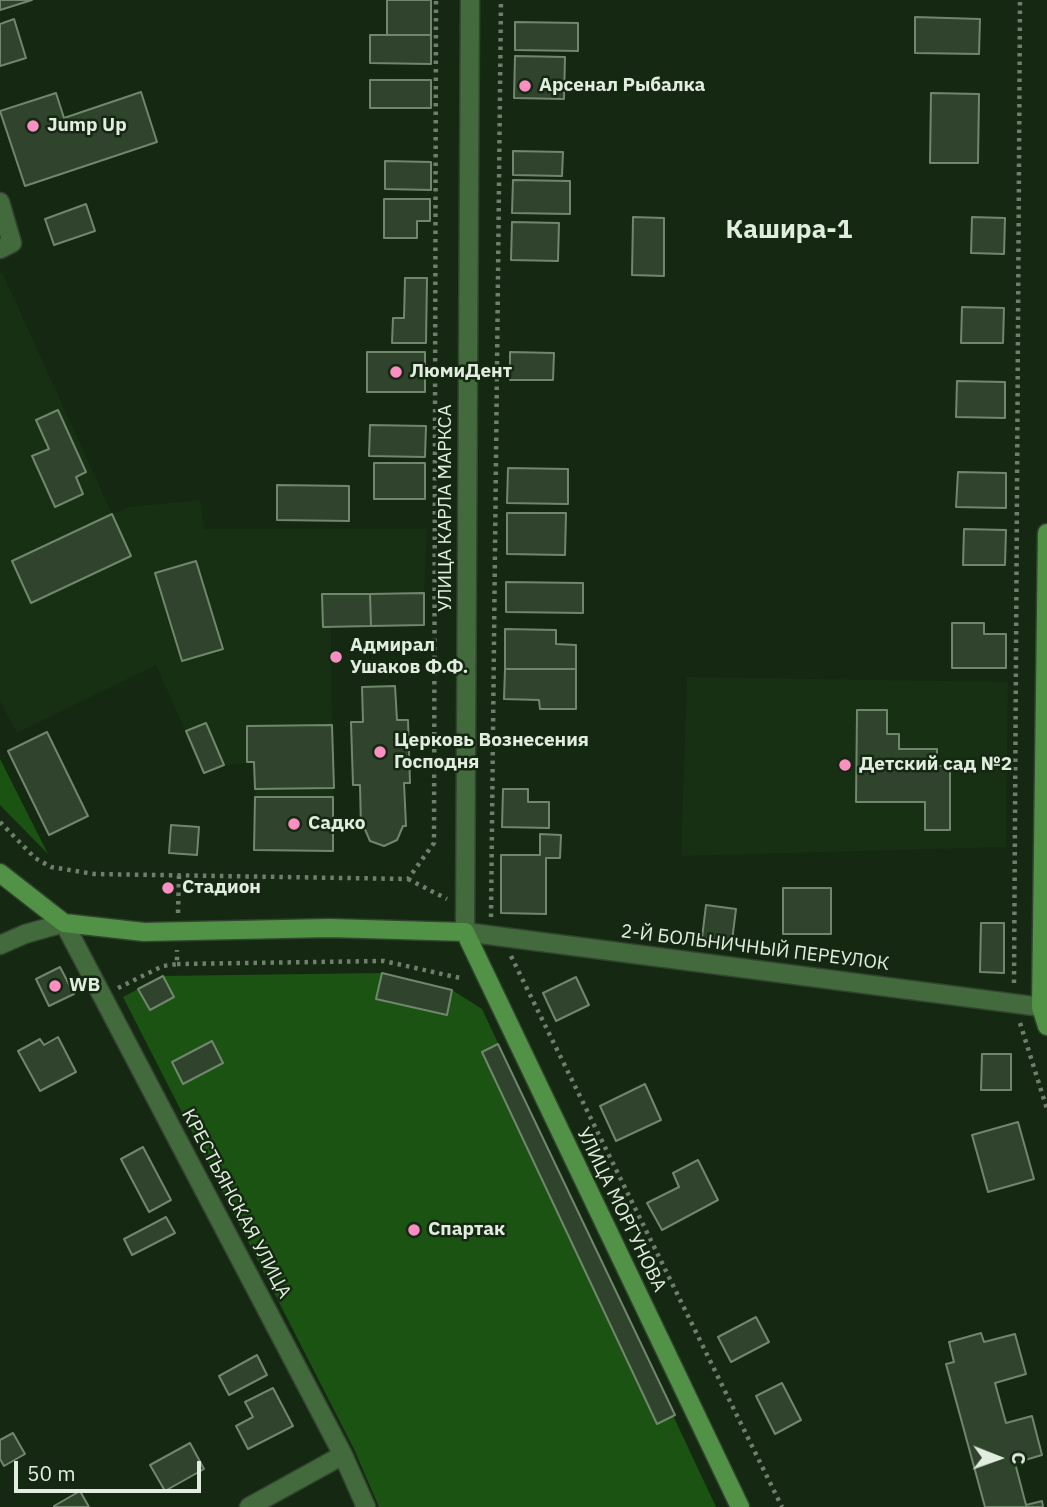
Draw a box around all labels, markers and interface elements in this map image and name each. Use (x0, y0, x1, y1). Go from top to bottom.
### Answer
place label: Арсенал Рыбалка (539, 75, 705, 97)
marker: Арсенал Рыбалка (517, 78, 533, 94)
place label: Jump Up (47, 115, 127, 137)
marker: Jump Up (25, 118, 41, 134)
district label: Кашира-1 (726, 214, 852, 246)
place label: ЛюмиДент (410, 361, 512, 383)
marker: ЛюмиДент (388, 364, 404, 380)
street label: УЛИЦА КАРЛА МАРКСА (435, 404, 457, 612)
place label: Адмирал Ушаков Ф.Ф. (350, 635, 469, 679)
marker: Адмирал Ушаков Ф.Ф. (328, 649, 344, 665)
place label: Церковь Вознесения Господня (394, 730, 589, 774)
marker: Церковь Вознесения Господня (372, 744, 388, 760)
place label: Детский сад №2 (859, 754, 1012, 776)
marker: Детский сад №2 (837, 757, 853, 773)
place label: Садко (308, 813, 365, 835)
marker: Садко (286, 816, 302, 832)
place label: Стадион (182, 877, 261, 899)
marker: Стадион (160, 880, 176, 896)
street label: 2-Й БОЛЬНИЧНЫЙ ПЕРЕУЛОК (619, 920, 891, 976)
place label: WB (69, 975, 100, 997)
marker: WB (47, 978, 63, 994)
street label: КРЕСТЬЯНСКАЯ УЛИЦА (176, 1105, 296, 1303)
street label: УЛИЦА МОРГУНОВА (571, 1124, 671, 1296)
place label: Спартак (428, 1219, 505, 1241)
marker: Спартак (406, 1222, 422, 1238)
north arrow (963, 1423, 1033, 1493)
scale bar (18, 1448, 205, 1492)
text: С (1007, 1452, 1031, 1465)
text: 50 m (27, 1459, 76, 1487)

